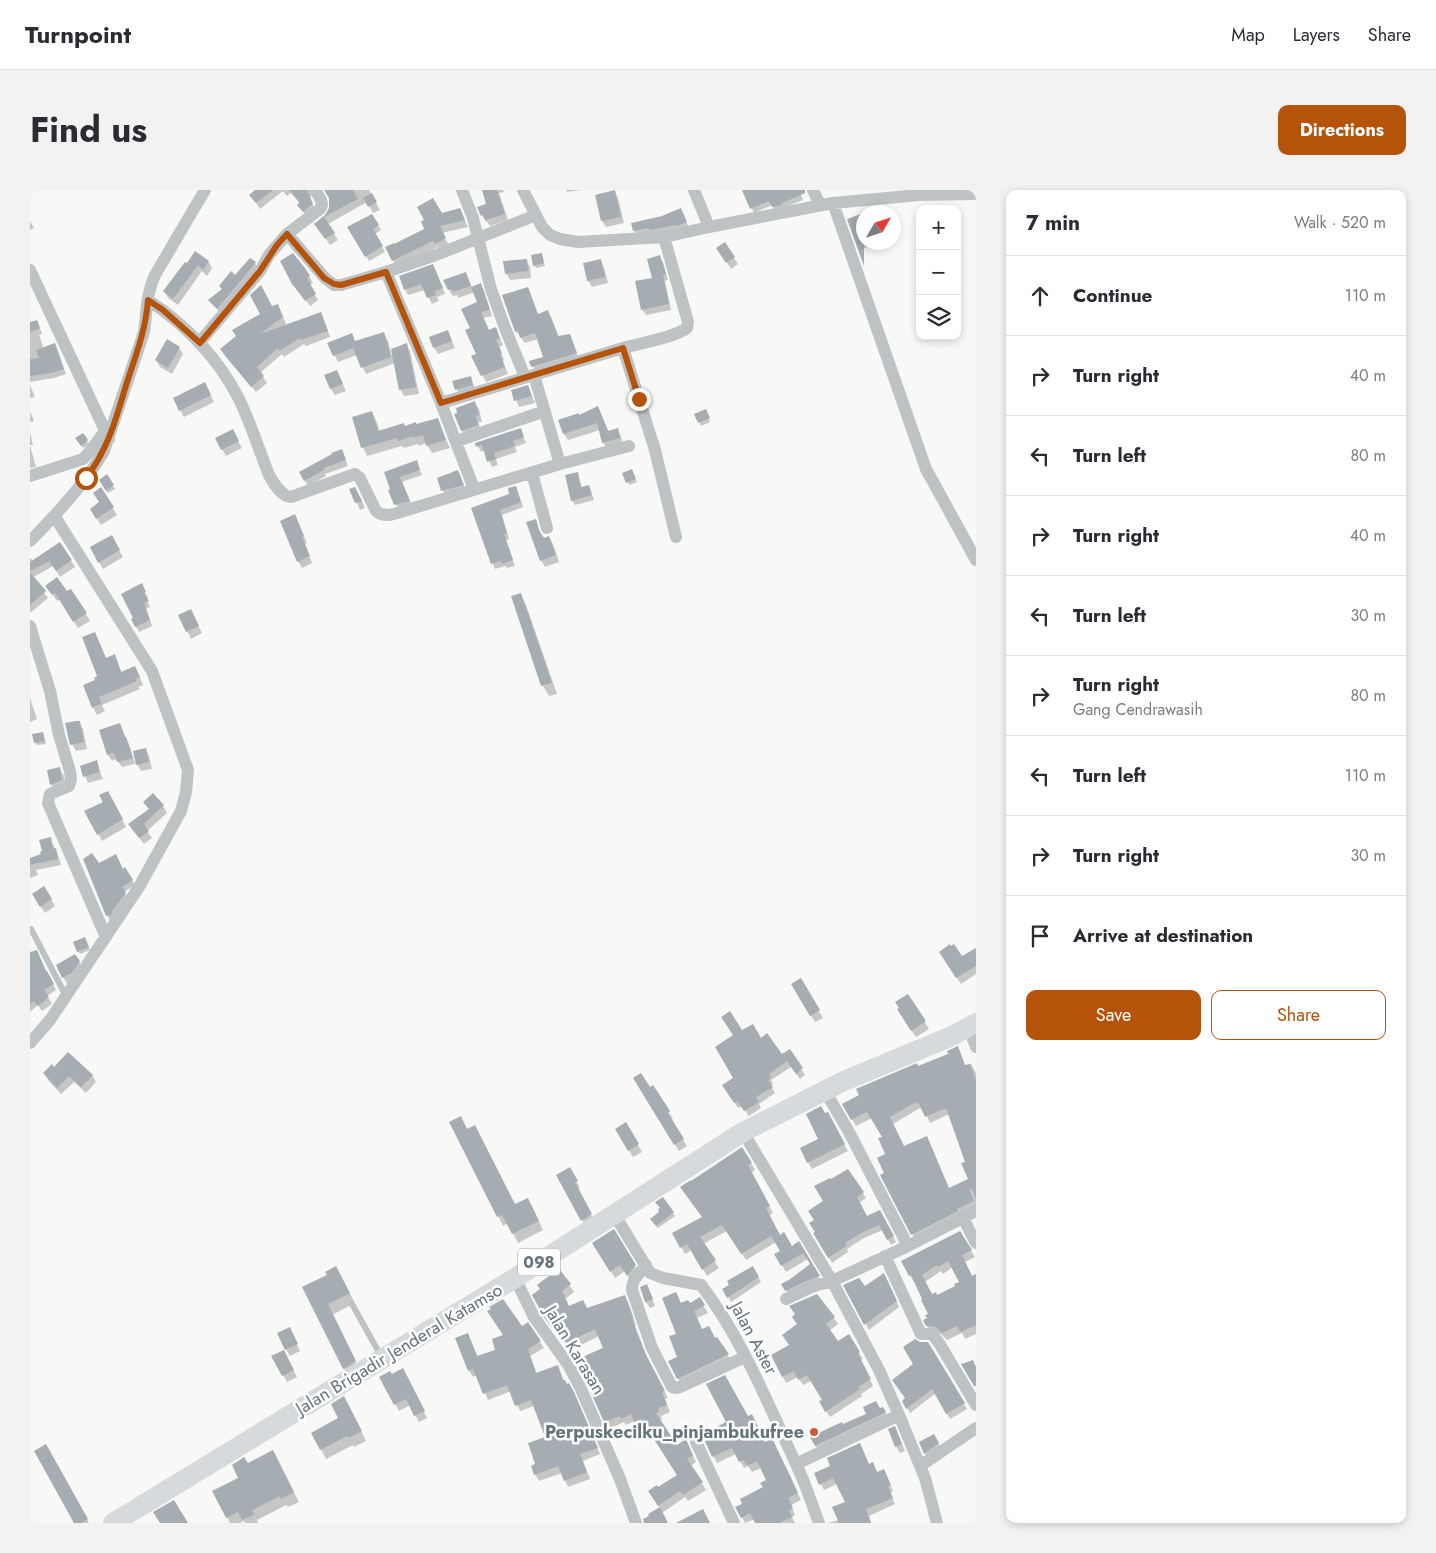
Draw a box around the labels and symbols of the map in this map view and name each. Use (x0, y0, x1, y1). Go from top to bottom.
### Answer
north arrow (856, 205, 901, 250)
route end (628, 388, 651, 411)
route start (75, 467, 98, 490)
road number: 098 (518, 1248, 560, 1276)
street label: Jalan Brigadir Jenderal Katamso (289, 1277, 507, 1422)
street label: Jalan Aster (723, 1295, 785, 1380)
street label: Jalan Karasan (537, 1299, 612, 1399)
place label: Perpuskecilku_pinjambukufree (545, 1419, 804, 1445)
marker: Perpuskecilku_pinjambukufree (808, 1426, 820, 1438)

